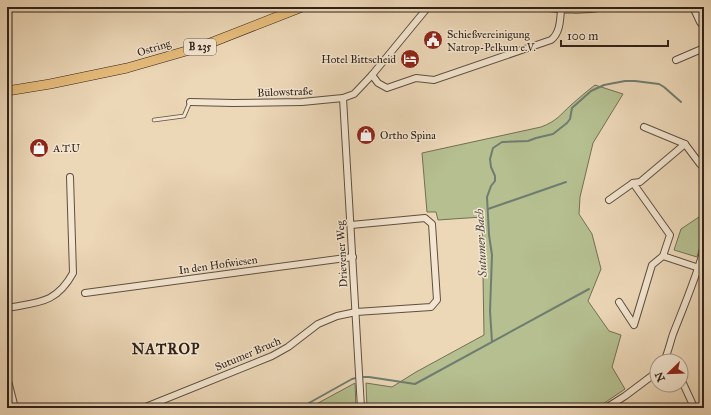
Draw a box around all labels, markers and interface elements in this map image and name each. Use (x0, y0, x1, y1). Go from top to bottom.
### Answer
scale bar (561, 22, 668, 48)
place label: Schießvereinigung Natrop-Pelkum e.V. (447, 28, 536, 54)
public building icon: Schießvereinigung Natrop-Pelkum e.V. (422, 29, 444, 51)
text: 100 m (567, 29, 598, 43)
street label: Ostring (136, 36, 173, 59)
road number: B 235 (184, 39, 216, 55)
hotel icon: Hotel Bittscheid (399, 48, 421, 70)
place label: Hotel Bittscheid (321, 53, 396, 66)
street label: Bülowstraße (257, 85, 314, 99)
shop icon: Ortho Spina (355, 124, 377, 146)
place label: Ortho Spina (380, 129, 436, 142)
shop icon: A.T.U (28, 137, 50, 159)
place label: A.T.U (52, 142, 80, 155)
water label: Sutumer Bach (472, 208, 490, 279)
street label: Drievener Weg (334, 219, 350, 288)
street label: In den Hofwiesen (178, 253, 258, 277)
street label: Sutumer Bruch (213, 334, 283, 374)
district label: NATROP (132, 340, 200, 358)
north arrow (649, 353, 689, 393)
text: N (652, 369, 668, 384)

